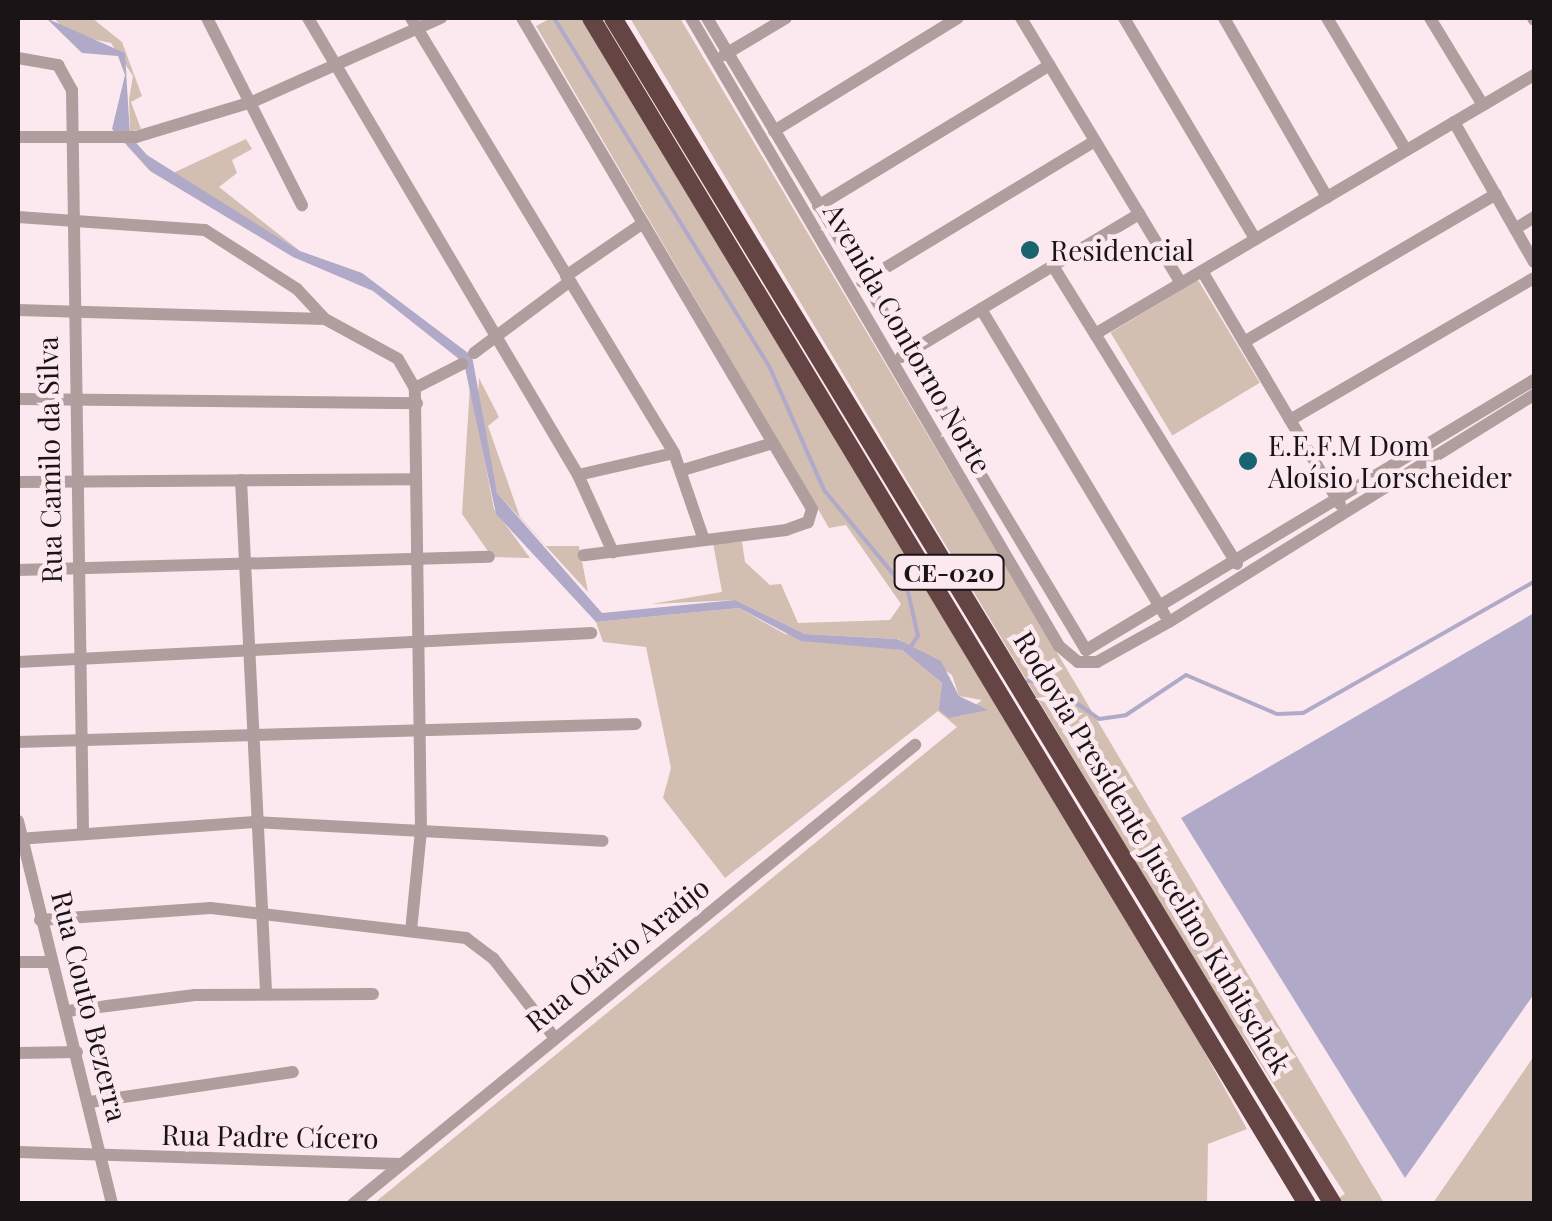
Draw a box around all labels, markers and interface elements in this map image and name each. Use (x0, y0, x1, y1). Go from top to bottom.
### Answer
street label: Avenida Contorno Norte (817, 197, 999, 479)
place label: Residencial (1050, 233, 1194, 267)
marker: Residencial (1019, 239, 1041, 261)
street label: Rua Camilo da Silva (30, 336, 68, 584)
place label: E.E.F.M Dom Aloísio Lorscheider (1268, 428, 1512, 494)
marker: E.E.F.M Dom Aloísio Lorscheider (1237, 450, 1259, 472)
road number: CE-020 (892, 552, 1006, 592)
street label: Rodovia Presidente Juscelino Kubitschek (1007, 625, 1299, 1079)
street label: Rua Otávio Araújo (518, 869, 716, 1039)
street label: Rua Couto Bezerra (45, 887, 135, 1125)
street label: Rua Padre Cícero (161, 1117, 379, 1155)

